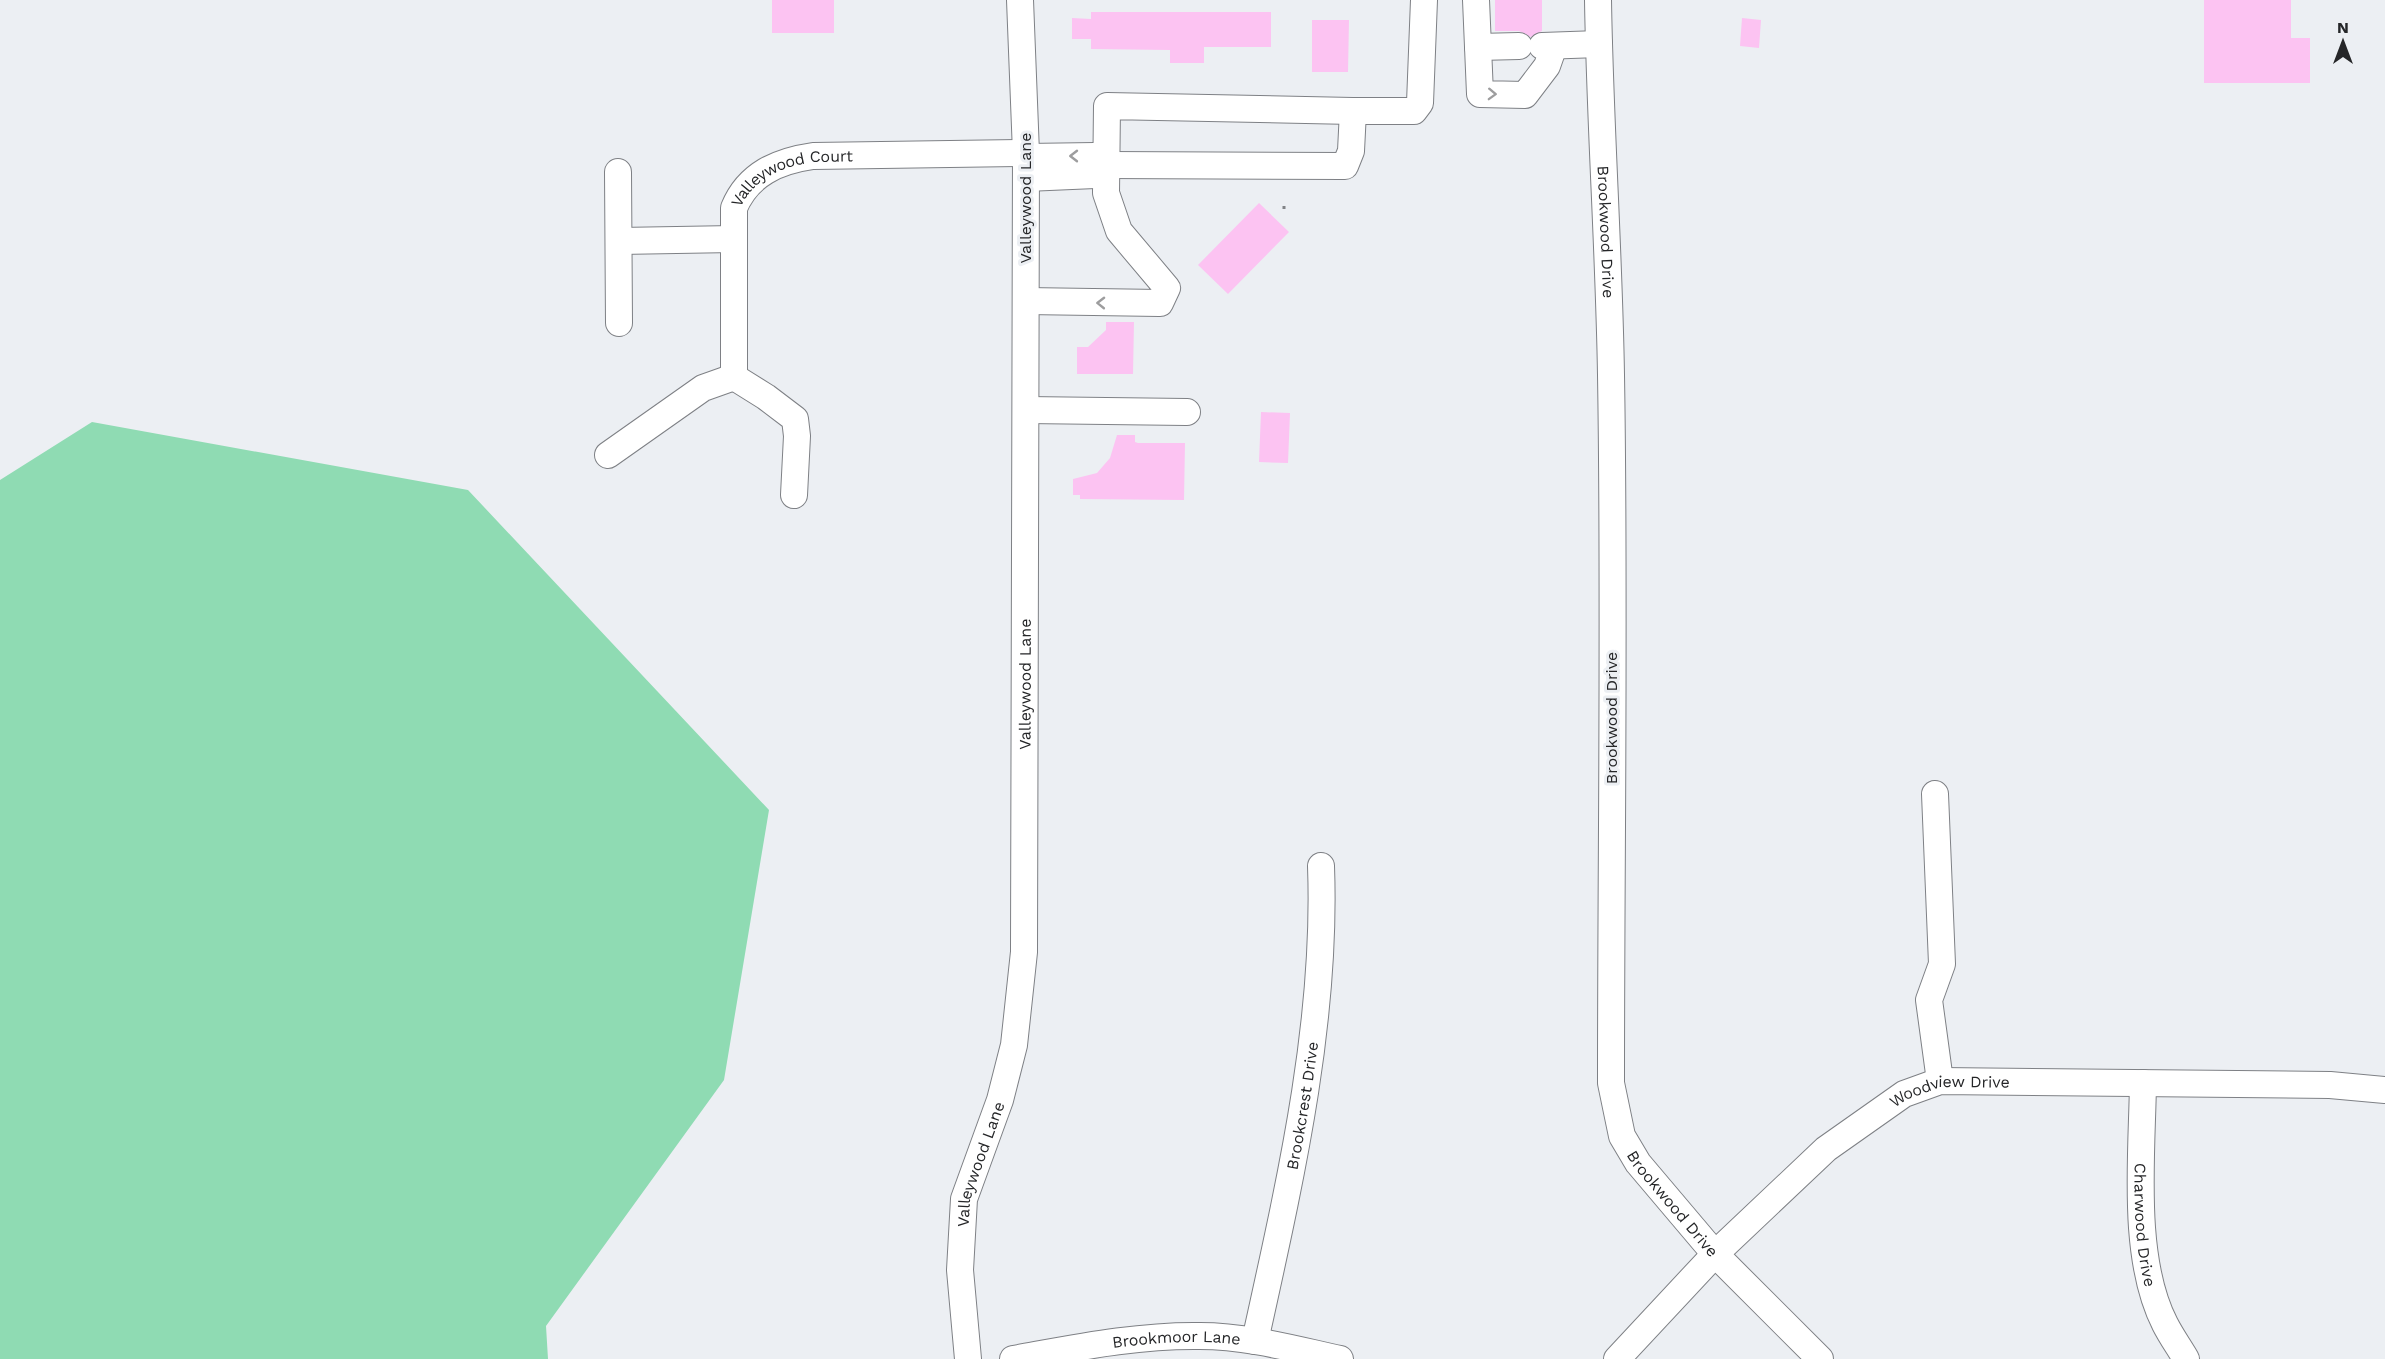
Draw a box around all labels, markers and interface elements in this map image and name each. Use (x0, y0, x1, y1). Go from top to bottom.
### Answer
north arrow (2313, 12, 2373, 72)
text: N (2337, 18, 2349, 37)
one-way arrow (1487, 88, 1496, 101)
street label: Valleywood Lane (1016, 133, 1035, 263)
street label: Valleywood Court (727, 146, 853, 210)
one-way arrow (1069, 150, 1078, 162)
street label: Brookwood Drive (1594, 165, 1619, 298)
one-way arrow (1097, 297, 1106, 309)
street label: Valleywood Lane (1015, 619, 1034, 750)
street label: Brookwood Drive (1602, 652, 1621, 784)
street label: Brookcrest Drive (1282, 1040, 1322, 1171)
street label: Woodview Drive (1886, 1071, 2010, 1111)
street label: Valleywood Lane (953, 1099, 1008, 1227)
street label: Brookwood Drive (1623, 1147, 1723, 1260)
street label: Charwood Drive (2131, 1163, 2160, 1289)
street label: Brookmoor Lane (1111, 1326, 1242, 1352)

